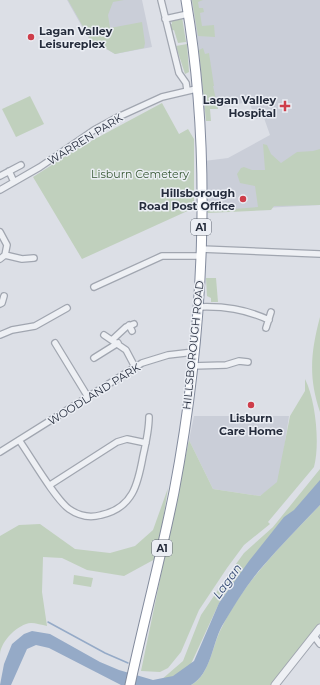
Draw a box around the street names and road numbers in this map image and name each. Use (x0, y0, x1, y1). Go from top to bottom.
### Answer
street label: WARREN PARK (45, 110, 125, 168)
road number: A1 (191, 219, 211, 235)
street label: HILLSBOROUGH ROAD (179, 280, 207, 410)
street label: WOODLAND PARK (45, 360, 143, 428)
road number: A1 (152, 540, 172, 556)

